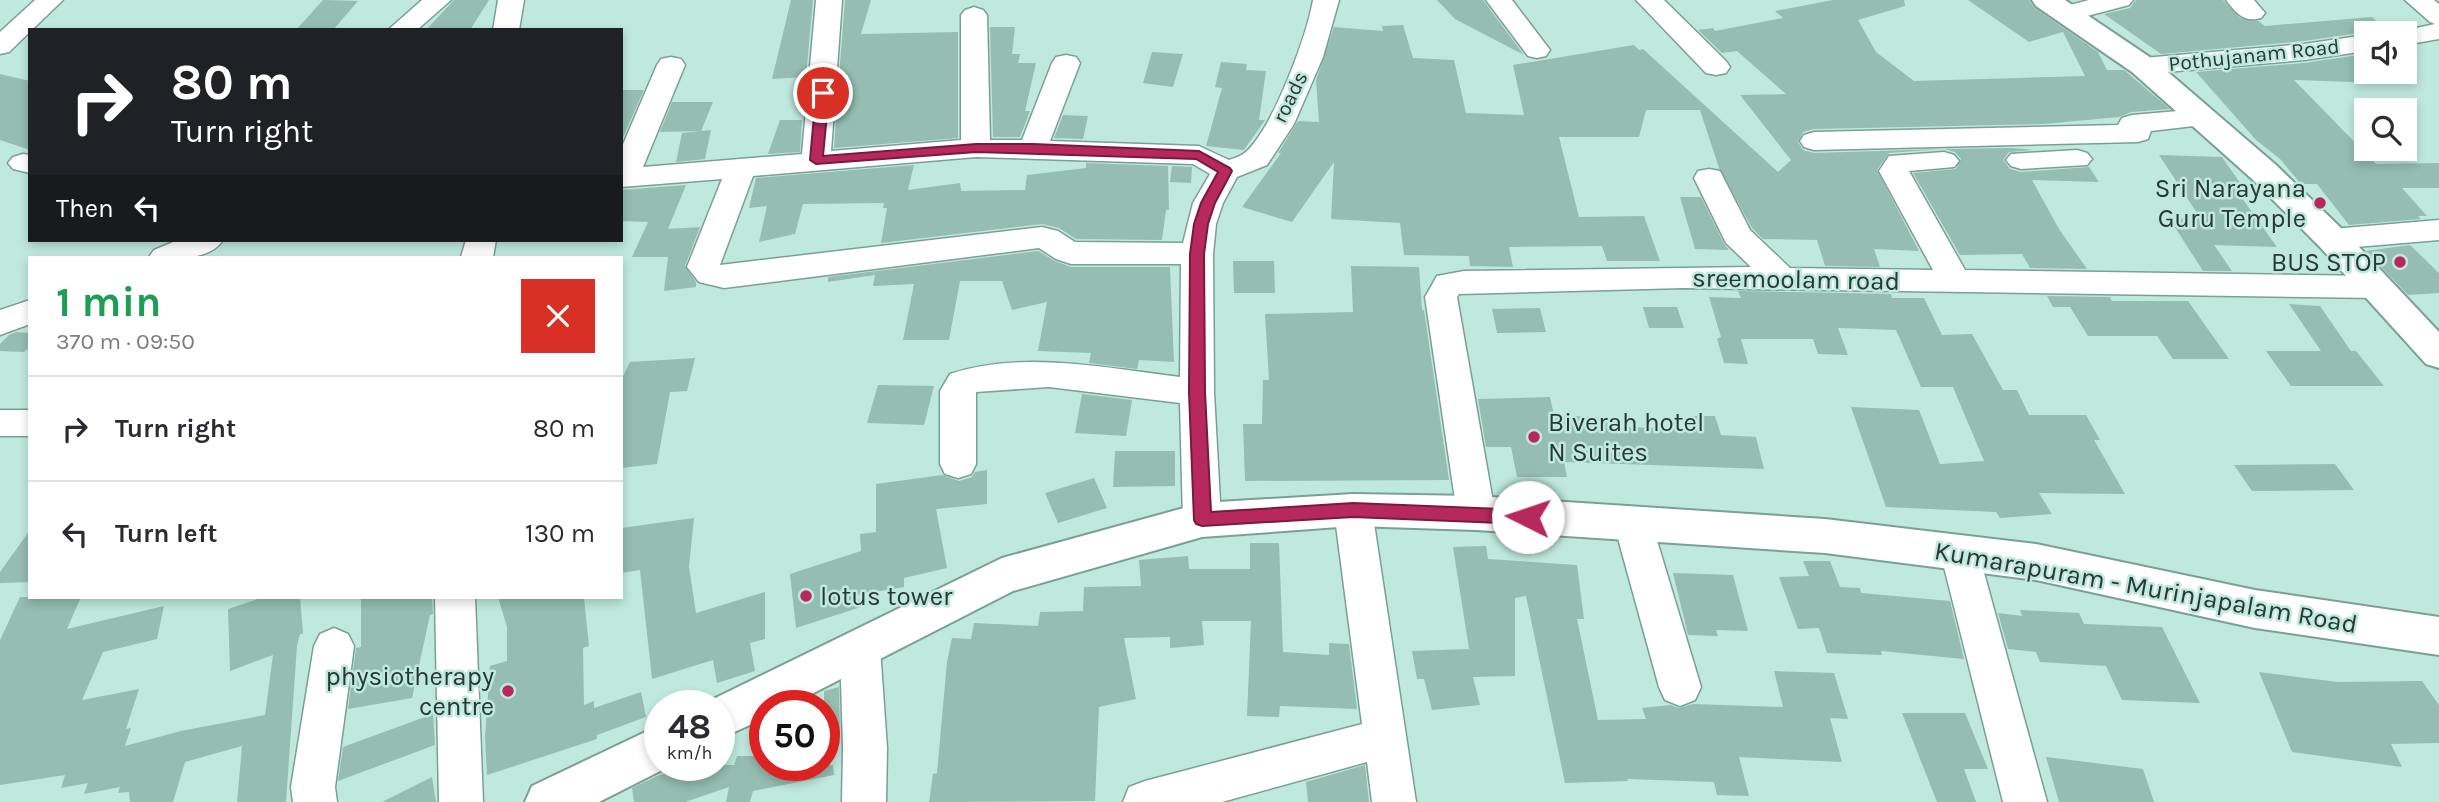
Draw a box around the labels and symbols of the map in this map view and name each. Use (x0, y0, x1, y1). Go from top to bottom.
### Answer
street label: Pothujanam Road (2167, 34, 2341, 76)
pin (793, 63, 853, 123)
street label: roads (1267, 67, 1313, 127)
place label: Sri Narayana Guru Temple (2155, 173, 2306, 234)
marker: Sri Narayana Guru Temple (2312, 195, 2328, 211)
place label: BUS STOP (2271, 247, 2386, 278)
marker: BUS STOP (2392, 254, 2408, 270)
street label: sreemoolam road (1692, 262, 1900, 297)
place label: Biverah hotel N Suites (1548, 407, 1704, 468)
marker: Biverah hotel N Suites (1526, 429, 1542, 445)
position arrow (1491, 480, 1565, 554)
street label: Kumarapuram - Murinjapalam Road (1932, 535, 2360, 640)
place label: lotus tower (820, 581, 953, 612)
marker: lotus tower (798, 588, 814, 604)
place label: physiotherapy centre (326, 661, 494, 722)
marker: physiotherapy centre (500, 683, 516, 699)
speed limit sign: 50 (749, 690, 840, 781)

